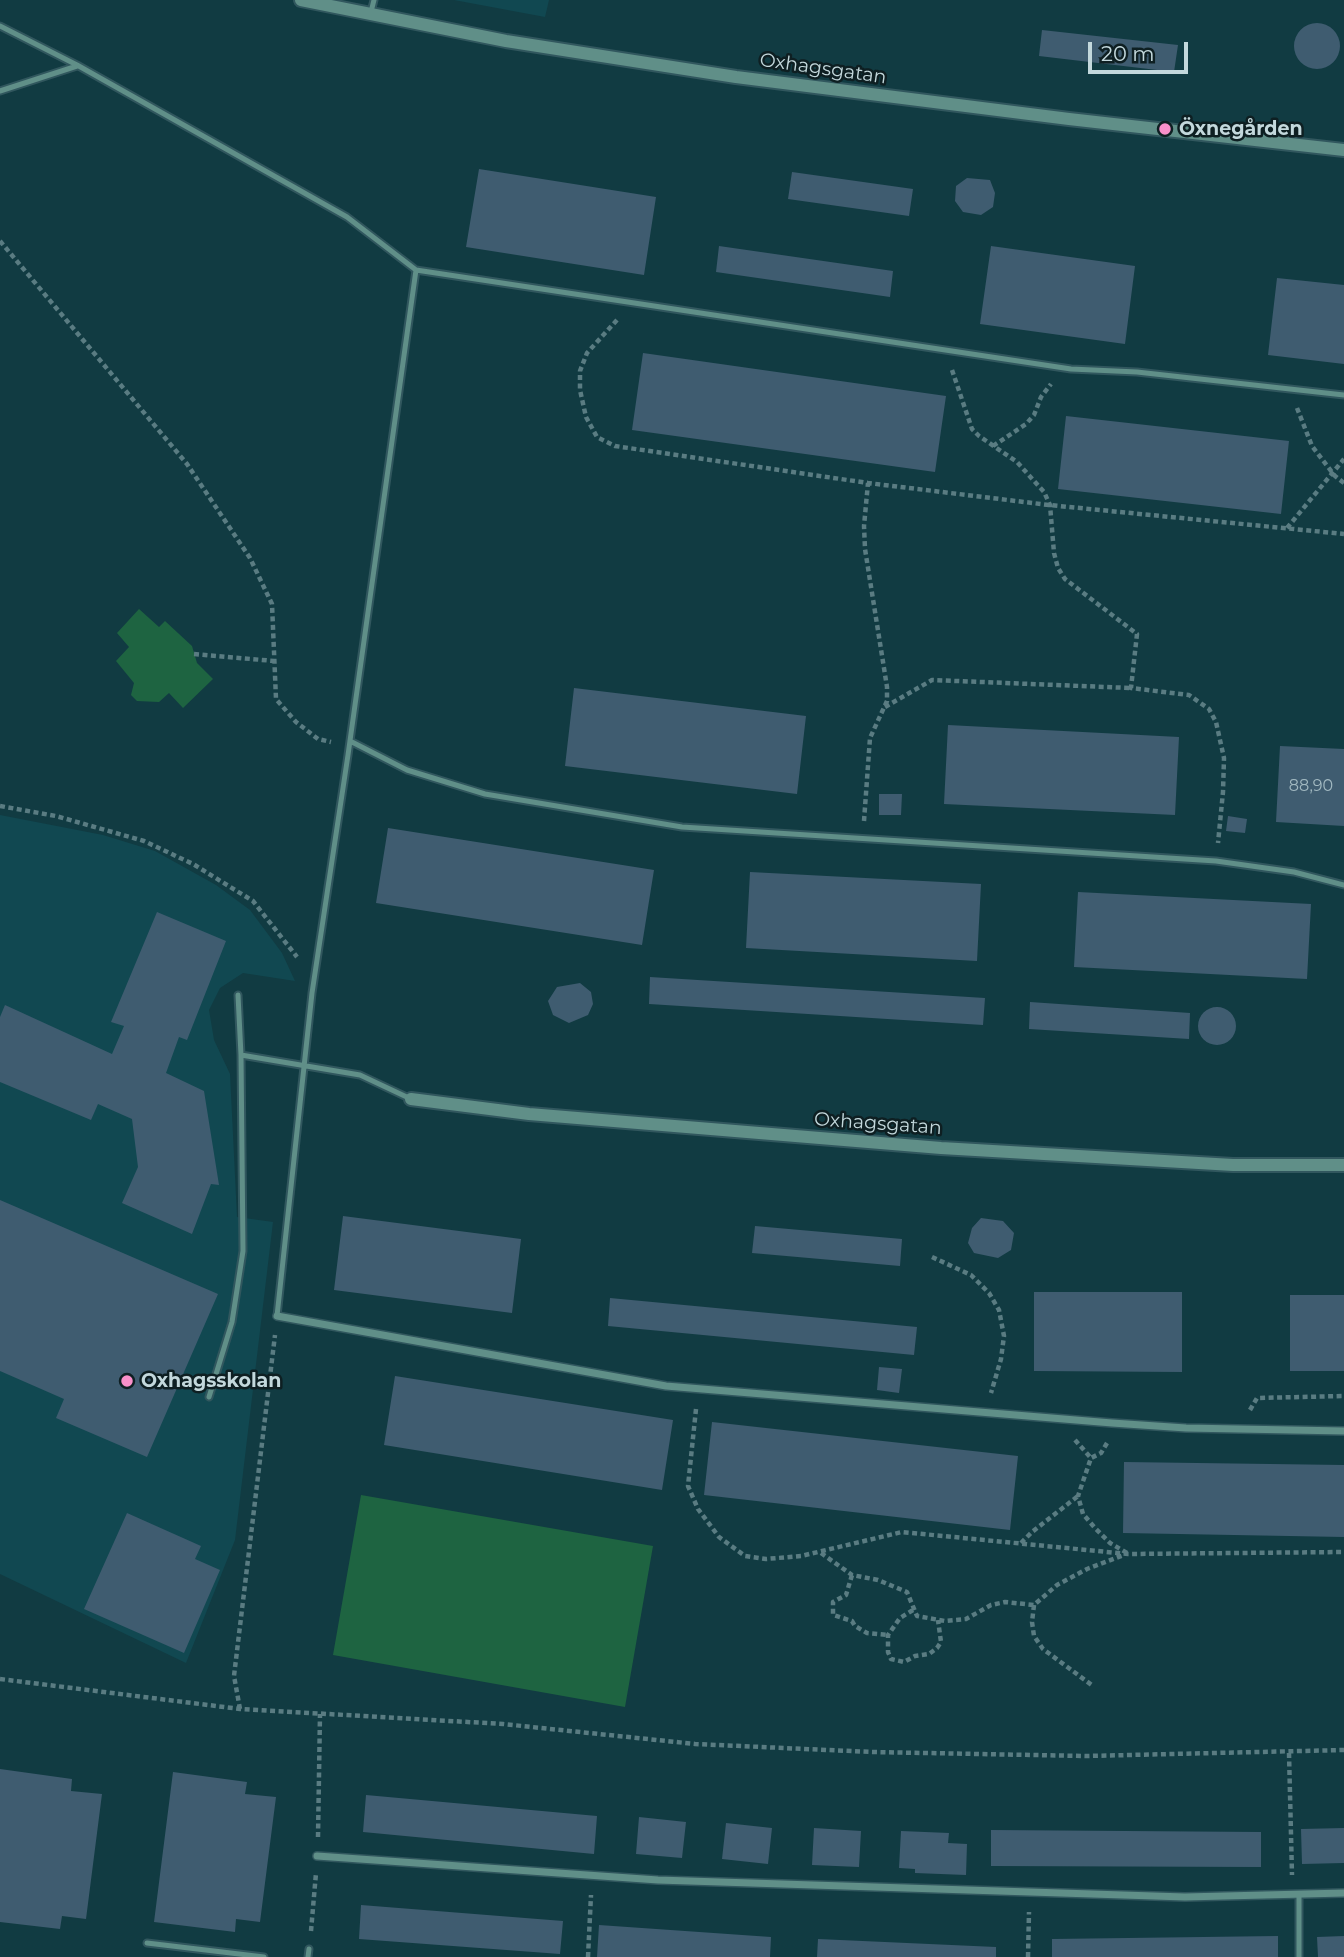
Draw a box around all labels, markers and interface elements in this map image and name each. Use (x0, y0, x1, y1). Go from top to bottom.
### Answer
scale bar (1092, 28, 1192, 72)
text: 20 m (1101, 41, 1155, 66)
street label: Oxhagsgatan (758, 49, 888, 89)
place label: Öxnegården (1179, 118, 1303, 140)
marker: Öxnegården (1157, 121, 1173, 137)
house number: 88,90 (1289, 776, 1333, 796)
street label: Oxhagsgatan (813, 1108, 943, 1140)
place label: Oxhagsskolan (141, 1370, 281, 1392)
marker: Oxhagsskolan (119, 1373, 135, 1389)

